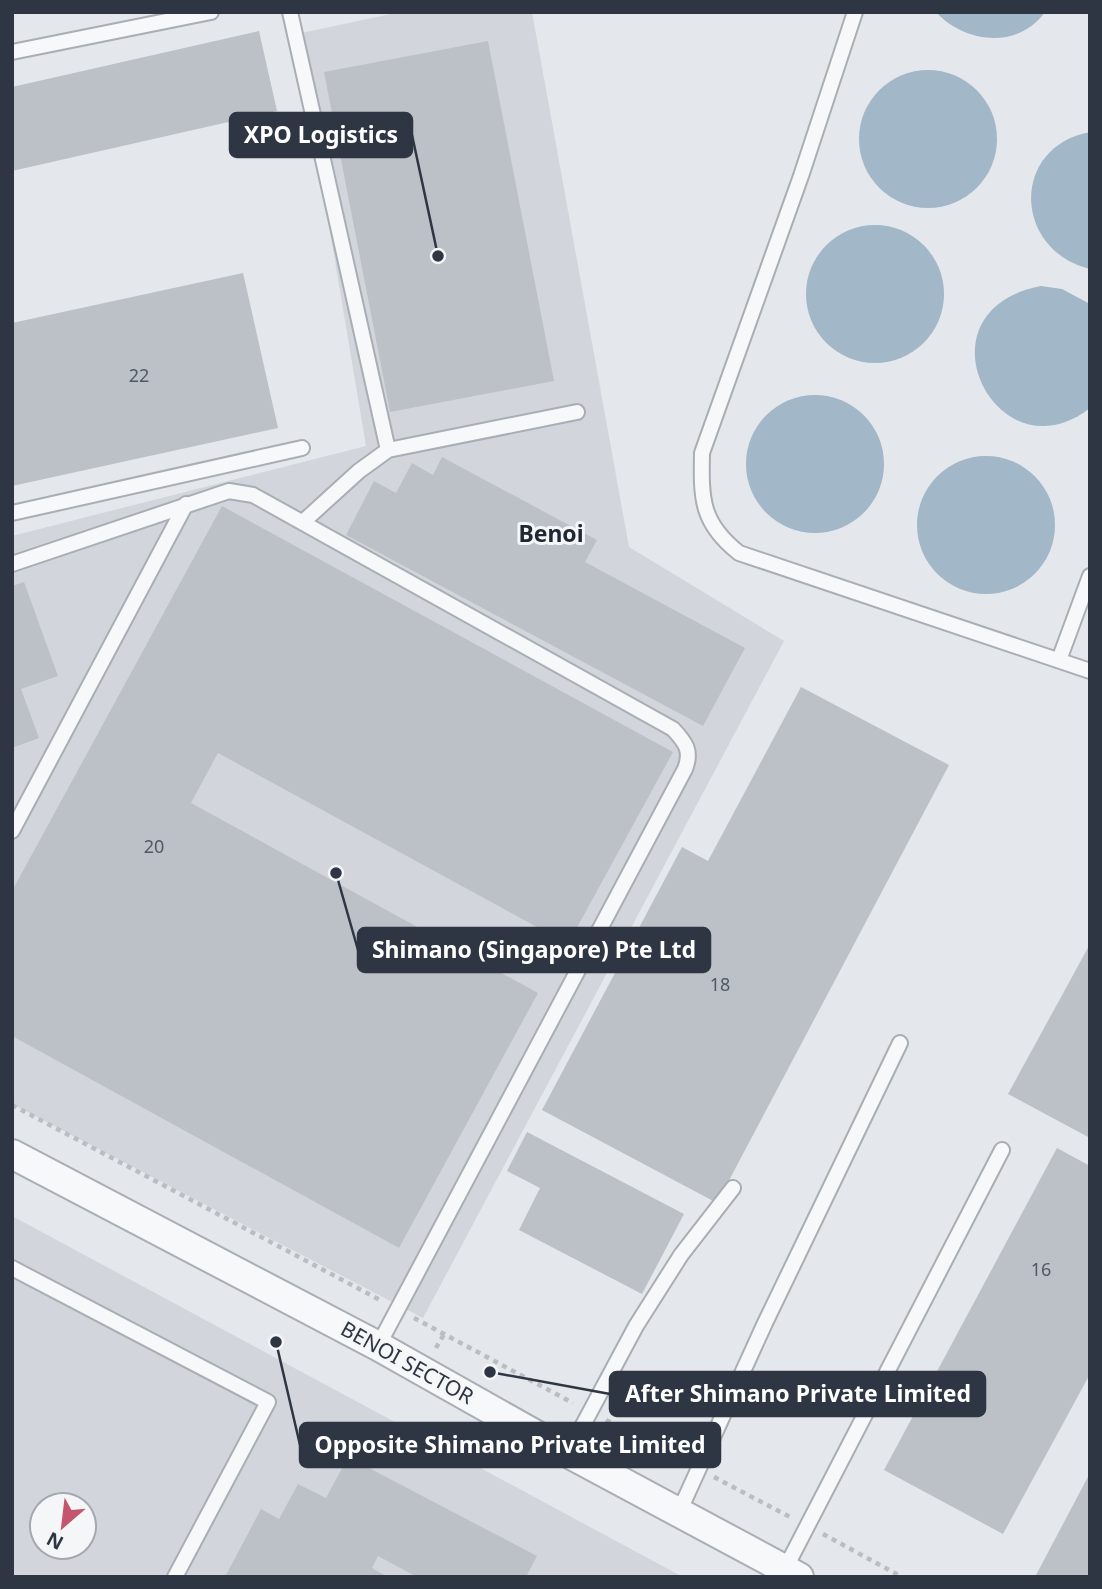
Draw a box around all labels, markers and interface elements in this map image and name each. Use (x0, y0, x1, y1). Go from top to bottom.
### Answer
callout: XPO Logistics (230, 113, 412, 157)
text: XPO Logistics (244, 118, 398, 150)
house number: 22 (129, 363, 149, 387)
district label: Benoi (518, 517, 584, 549)
house number: 20 (144, 834, 164, 858)
callout: Shimano (Singapore) Pte Ltd (358, 928, 710, 972)
text: Shimano (Singapore) Pte Ltd (372, 933, 696, 965)
house number: 18 (710, 972, 730, 996)
house number: 16 (1031, 1257, 1051, 1281)
street label: BENOI SECTOR (336, 1314, 479, 1410)
callout: After Shimano Private Limited (610, 1372, 985, 1416)
text: After Shimano Private Limited (625, 1377, 971, 1409)
callout: Opposite Shimano Private Limited (300, 1423, 720, 1467)
text: Opposite Shimano Private Limited (314, 1428, 706, 1460)
north arrow (28, 1491, 98, 1561)
text: N (42, 1526, 68, 1556)

